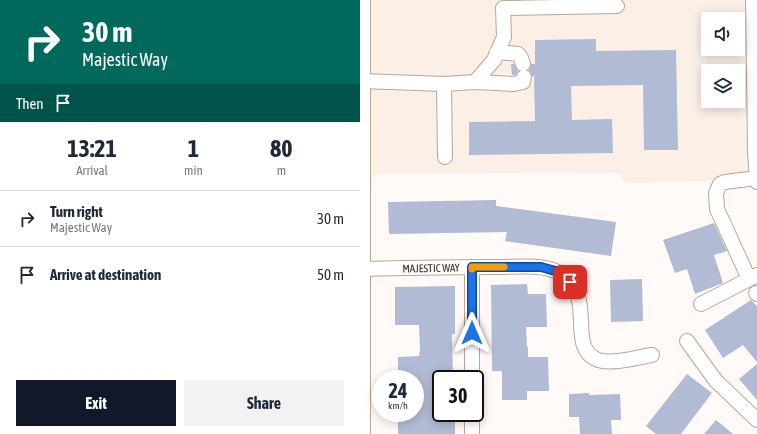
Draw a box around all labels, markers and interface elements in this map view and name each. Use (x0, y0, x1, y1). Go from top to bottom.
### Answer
map controls (701, 12, 745, 108)
button: sound (701, 12, 745, 56)
icon: right (16, 16, 68, 68)
text: 30 m (82, 16, 132, 48)
text: Majestic Way (82, 49, 168, 70)
button: layers (701, 64, 745, 108)
icon: arrive (52, 92, 74, 114)
text: Then (16, 95, 44, 112)
text: 13:21 (67, 135, 117, 162)
text: 1 (188, 135, 199, 162)
text: 80 (270, 135, 293, 162)
text: Arrival (76, 163, 108, 178)
text: min (184, 163, 203, 178)
text: m (277, 163, 286, 178)
text: Turn right (50, 203, 103, 220)
icon: right (16, 208, 38, 230)
text: 30 m (317, 210, 344, 227)
text: Majestic Way (50, 220, 112, 235)
street label: MAJESTIC WAY (402, 262, 460, 274)
icon: arrive (16, 264, 38, 286)
pin (553, 265, 587, 299)
text: Arrive at destination (50, 266, 161, 283)
text: 50 m (317, 266, 344, 283)
icon: arrive (559, 271, 581, 293)
position arrow (451, 312, 493, 354)
speed limit sign: 30 (432, 370, 484, 422)
text: 24 (389, 379, 407, 402)
button: Exit (16, 380, 176, 426)
button: Share (184, 380, 344, 426)
text: km/h (388, 400, 408, 411)

